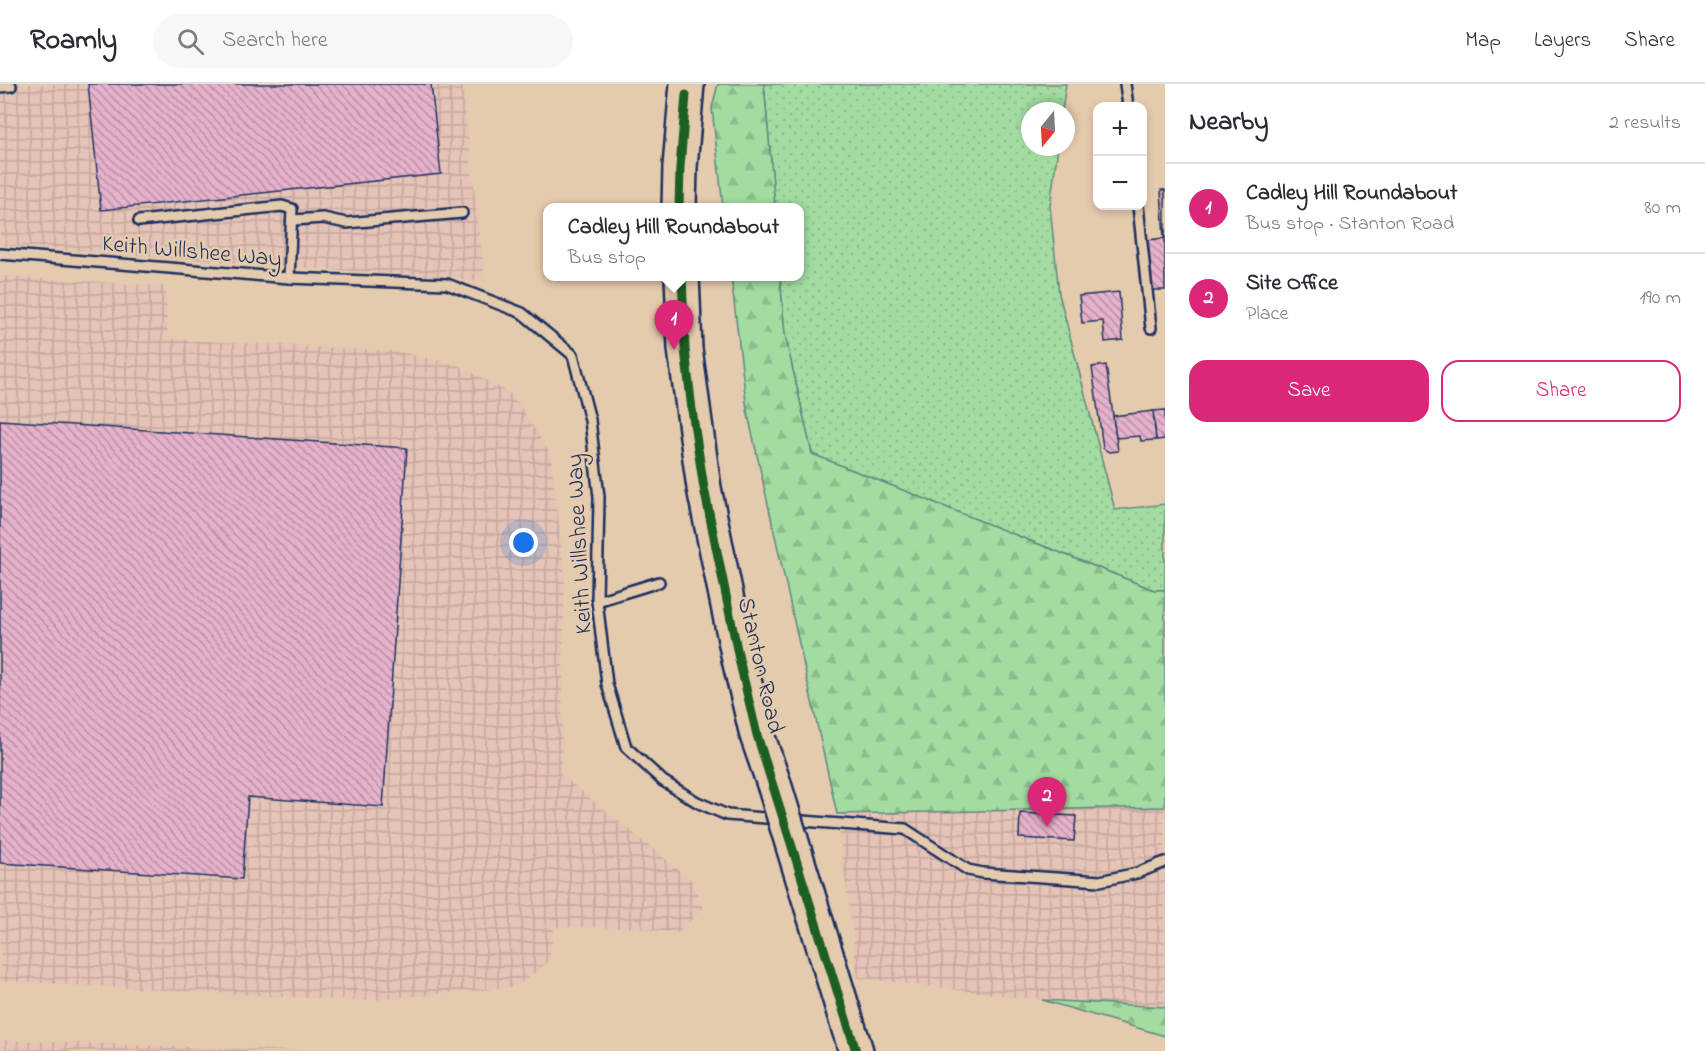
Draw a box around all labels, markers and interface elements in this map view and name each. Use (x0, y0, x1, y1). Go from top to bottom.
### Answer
search box (153, 14, 573, 68)
text: Roamly (30, 21, 117, 62)
icon: search (174, 25, 207, 58)
text: Search here (222, 25, 328, 57)
text: Map (1465, 26, 1501, 56)
text: Layers (1534, 26, 1591, 56)
text: Share (1624, 26, 1675, 56)
north arrow (1021, 102, 1075, 156)
map controls (1093, 102, 1147, 210)
button: + (1093, 102, 1147, 156)
text: Nearby (1189, 104, 1268, 142)
text: 2 results (1609, 109, 1681, 138)
button: − (1093, 156, 1147, 210)
text: Cadley Hill Roundabout (1246, 178, 1457, 210)
text: 1 (1205, 194, 1212, 223)
text: 80 m (1644, 194, 1681, 223)
popup (543, 203, 804, 281)
text: Bus stop · Stanton Road (1246, 210, 1454, 239)
text: Cadley Hill Roundabout (568, 212, 779, 244)
street label: Keith Willshee Way (100, 227, 283, 279)
text: Bus stop (568, 244, 646, 273)
text: Site Office (1246, 268, 1338, 300)
text: 2 (1204, 284, 1213, 313)
text: 190 m (1639, 284, 1681, 313)
pin: 1 (654, 300, 694, 350)
text: Place (1246, 300, 1288, 329)
button: Save (1189, 360, 1429, 422)
button: Share (1441, 360, 1681, 422)
street label: Keith Willshee Way (558, 453, 604, 635)
your location (509, 528, 538, 557)
street label: Stanton Road (727, 594, 792, 738)
pin: 2 (1028, 778, 1066, 827)

